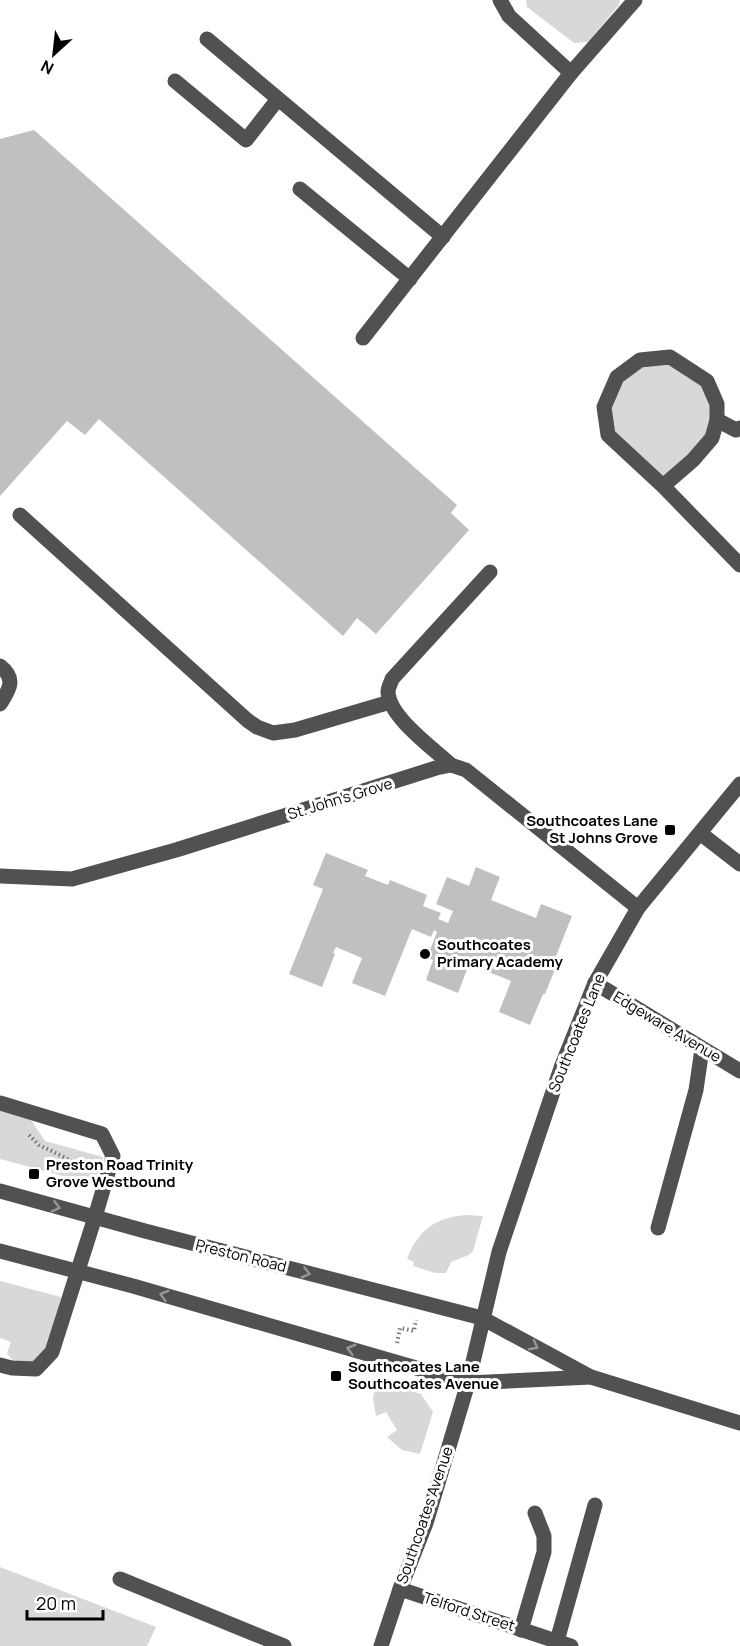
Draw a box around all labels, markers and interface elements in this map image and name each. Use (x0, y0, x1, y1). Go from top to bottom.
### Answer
north arrow (24, 24, 84, 84)
text: N (37, 55, 57, 80)
street label: St. John's Grove (285, 773, 395, 824)
place label: Southcoates Lane St Johns Grove (526, 810, 658, 848)
marker: Southcoates Lane St Johns Grove (663, 823, 677, 837)
place label: Southcoates Primary Academy (437, 934, 563, 972)
marker: Southcoates Primary Academy (418, 947, 432, 961)
street label: Southcoates Lane (543, 970, 610, 1095)
street label: Edgeware Avenue (609, 986, 725, 1067)
place label: Preston Road Trinity Grove Westbound (46, 1154, 194, 1192)
marker: Preston Road Trinity Grove Westbound (27, 1167, 41, 1181)
one-way arrow (51, 1199, 61, 1212)
street label: Preston Road (193, 1234, 289, 1277)
one-way arrow (301, 1265, 311, 1278)
one-way arrow (159, 1290, 170, 1302)
one-way arrow (528, 1339, 538, 1350)
one-way arrow (346, 1344, 357, 1356)
place label: Southcoates Lane Southcoates Avenue (348, 1356, 499, 1394)
marker: Southcoates Lane Southcoates Avenue (329, 1369, 343, 1383)
street label: Southcoates Avenue (391, 1443, 458, 1586)
scale bar (27, 1583, 104, 1621)
street label: Telford Street (421, 1587, 518, 1636)
text: 20 m (36, 1591, 76, 1615)

